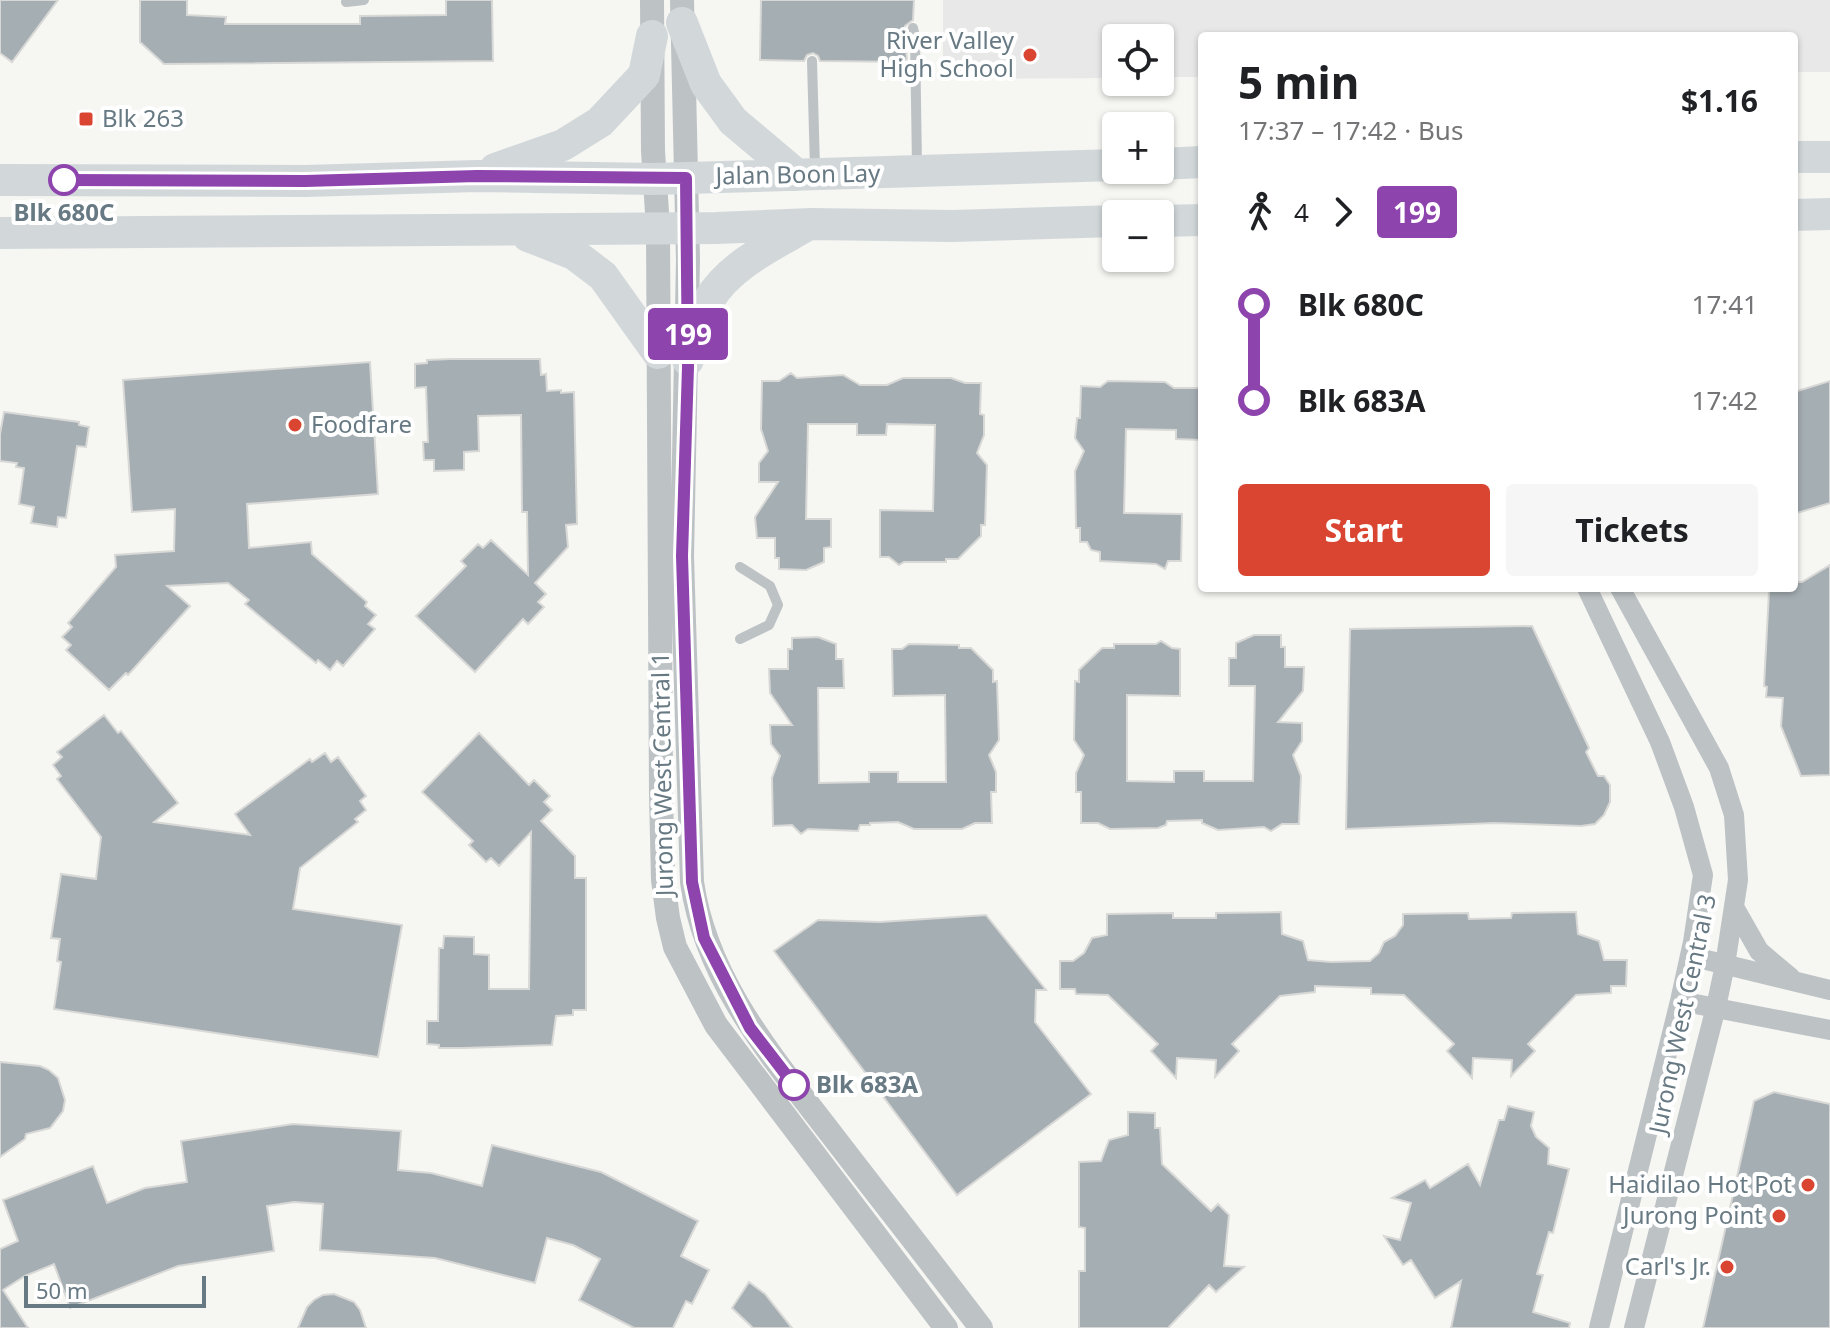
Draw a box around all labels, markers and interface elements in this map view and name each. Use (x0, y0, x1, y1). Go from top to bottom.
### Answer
place label: River Valley High School (879, 23, 1015, 84)
map controls (1102, 24, 1174, 272)
button: locate (1102, 24, 1174, 96)
marker: River Valley High School (1021, 46, 1039, 64)
text: 5 min (1238, 52, 1359, 112)
text: $1.16 (1681, 80, 1758, 121)
place label: Blk 263 (102, 101, 184, 134)
marker: Blk 263 (77, 110, 95, 128)
button: + (1102, 112, 1174, 184)
text: 17:37 – 17:42 · Bus (1238, 112, 1463, 148)
street label: Jalan Boon Lay (713, 156, 881, 191)
marker: Blk 680C (49, 165, 79, 195)
icon: walk (1238, 190, 1282, 234)
icon: forward (1321, 190, 1365, 234)
text: 199 (1393, 193, 1441, 231)
text: 4 (1294, 194, 1309, 230)
place label: Blk 680C (14, 195, 114, 228)
button: − (1102, 200, 1174, 272)
text: Blk 680C (1298, 284, 1424, 325)
text: 17:41 (1692, 286, 1758, 322)
line badge: 199 (642, 308, 734, 360)
text: 199 (664, 315, 712, 353)
text: Blk 683A (1298, 380, 1426, 421)
text: 17:42 (1692, 382, 1758, 418)
place label: Foodfare (311, 407, 412, 440)
marker: Foodfare (286, 416, 304, 434)
button: Start (1238, 484, 1490, 576)
button: Tickets (1506, 484, 1758, 576)
street label: Jurong West Central 1 (643, 652, 680, 898)
street label: Jurong West Central 3 (1640, 891, 1723, 1139)
place label: Blk 683A (816, 1067, 918, 1100)
marker: Blk 683A (779, 1070, 809, 1100)
place label: Haidilao Hot Pot (1608, 1167, 1792, 1200)
marker: Haidilao Hot Pot (1799, 1176, 1817, 1194)
place label: Jurong Point (1621, 1198, 1763, 1231)
marker: Jurong Point (1770, 1207, 1788, 1225)
place label: Carl's Jr. (1625, 1249, 1711, 1282)
marker: Carl's Jr. (1718, 1258, 1736, 1276)
scale bar (24, 1272, 206, 1308)
text: 50 m (36, 1275, 87, 1305)

